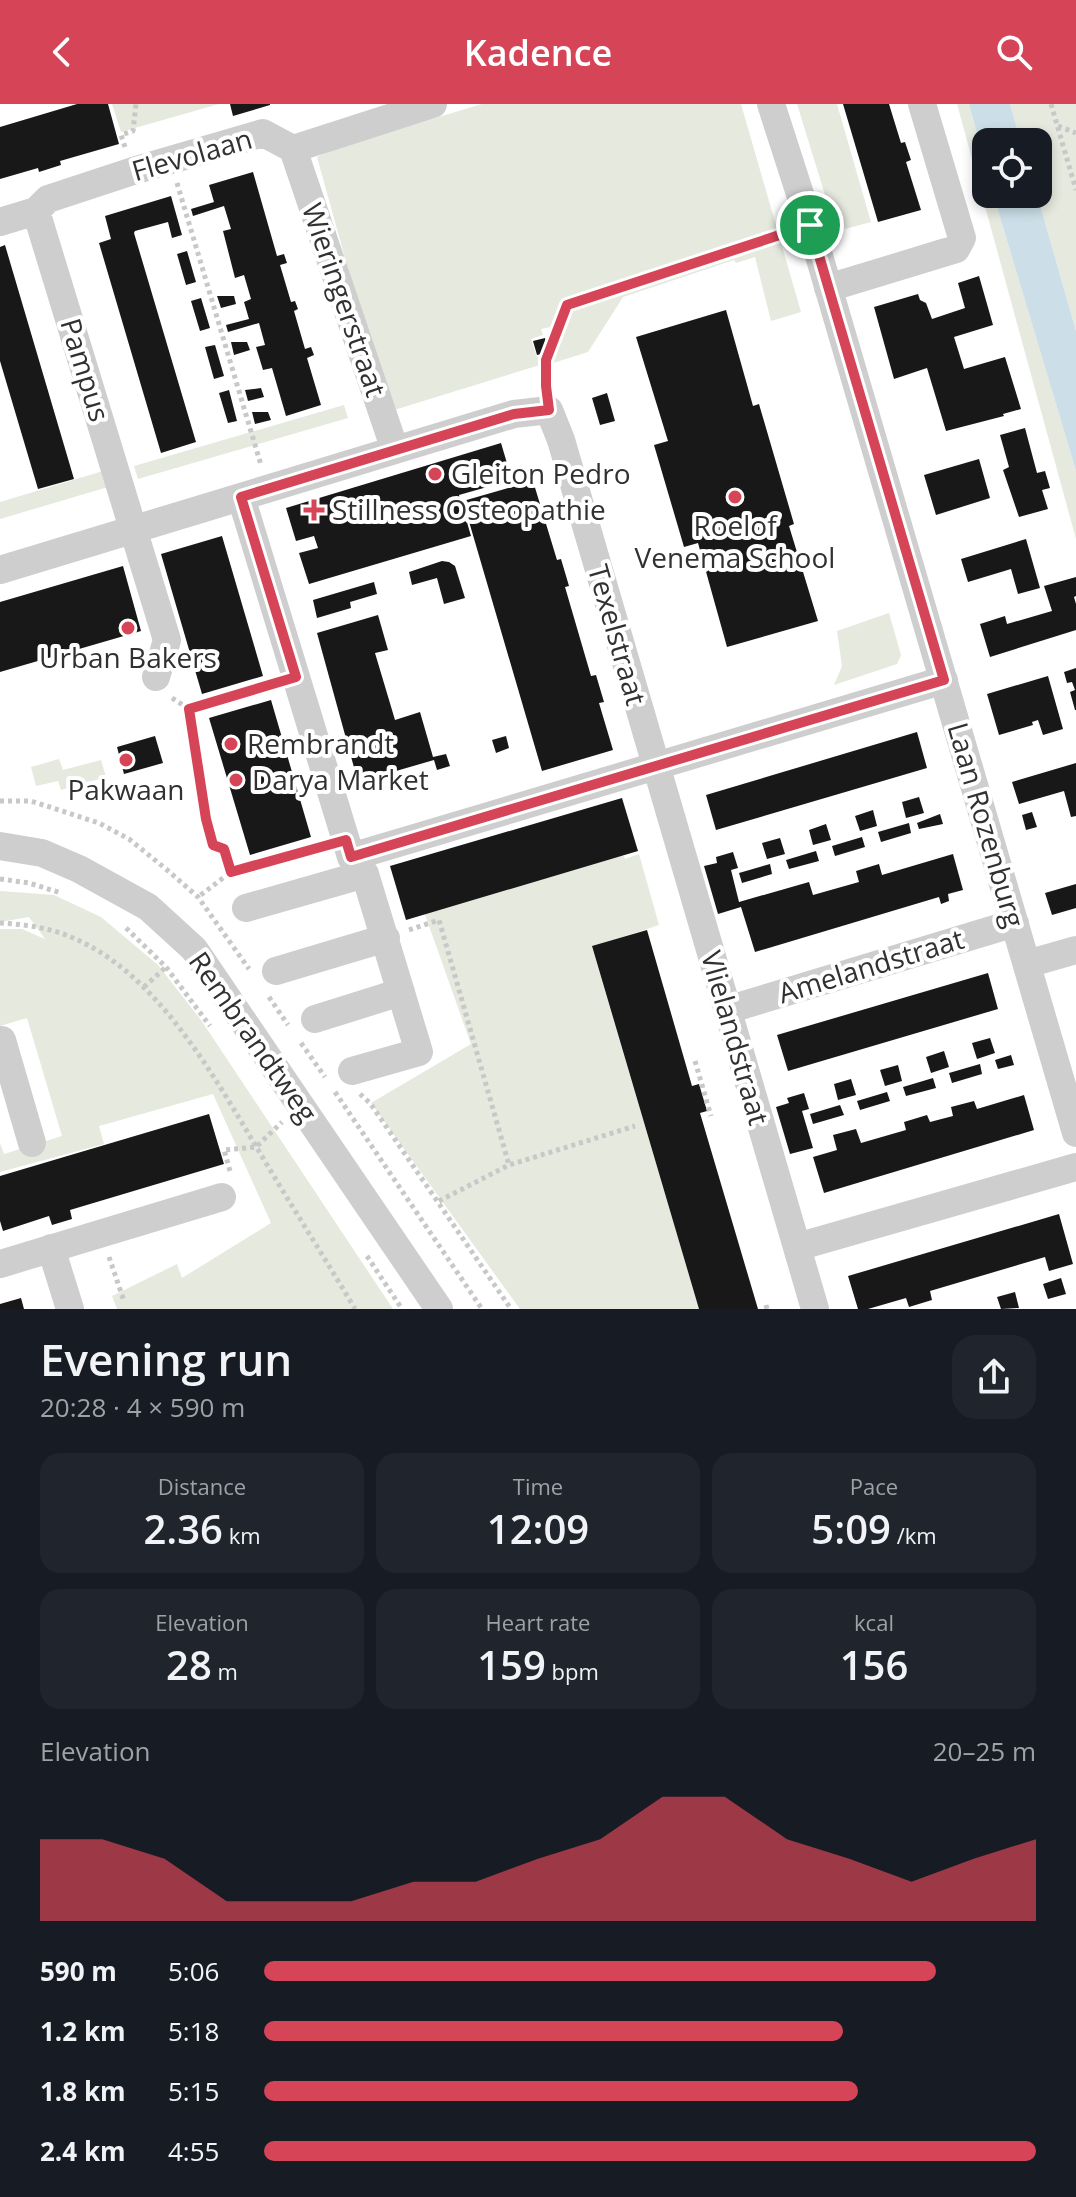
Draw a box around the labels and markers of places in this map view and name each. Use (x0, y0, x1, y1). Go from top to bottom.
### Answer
pin (776, 191, 844, 259)
place label: Gleiton Pedro (451, 454, 630, 492)
marker: Gleiton Pedro (426, 465, 444, 483)
marker: Roelof Venema School (726, 488, 744, 506)
place label: Stillness Osteopathie (332, 490, 606, 528)
marker: Stillness Osteopathie (303, 499, 325, 521)
place label: Roelof Venema School (635, 506, 835, 576)
marker: Urban Bakers (119, 619, 137, 637)
place label: Urban Bakers (39, 638, 217, 676)
place label: Rembrandt (247, 724, 394, 762)
marker: Rembrandt (222, 735, 240, 753)
marker: Pakwaan (117, 751, 135, 769)
place label: Darya Market (252, 760, 429, 798)
place label: Pakwaan (67, 770, 185, 808)
marker: Darya Market (227, 771, 245, 789)

